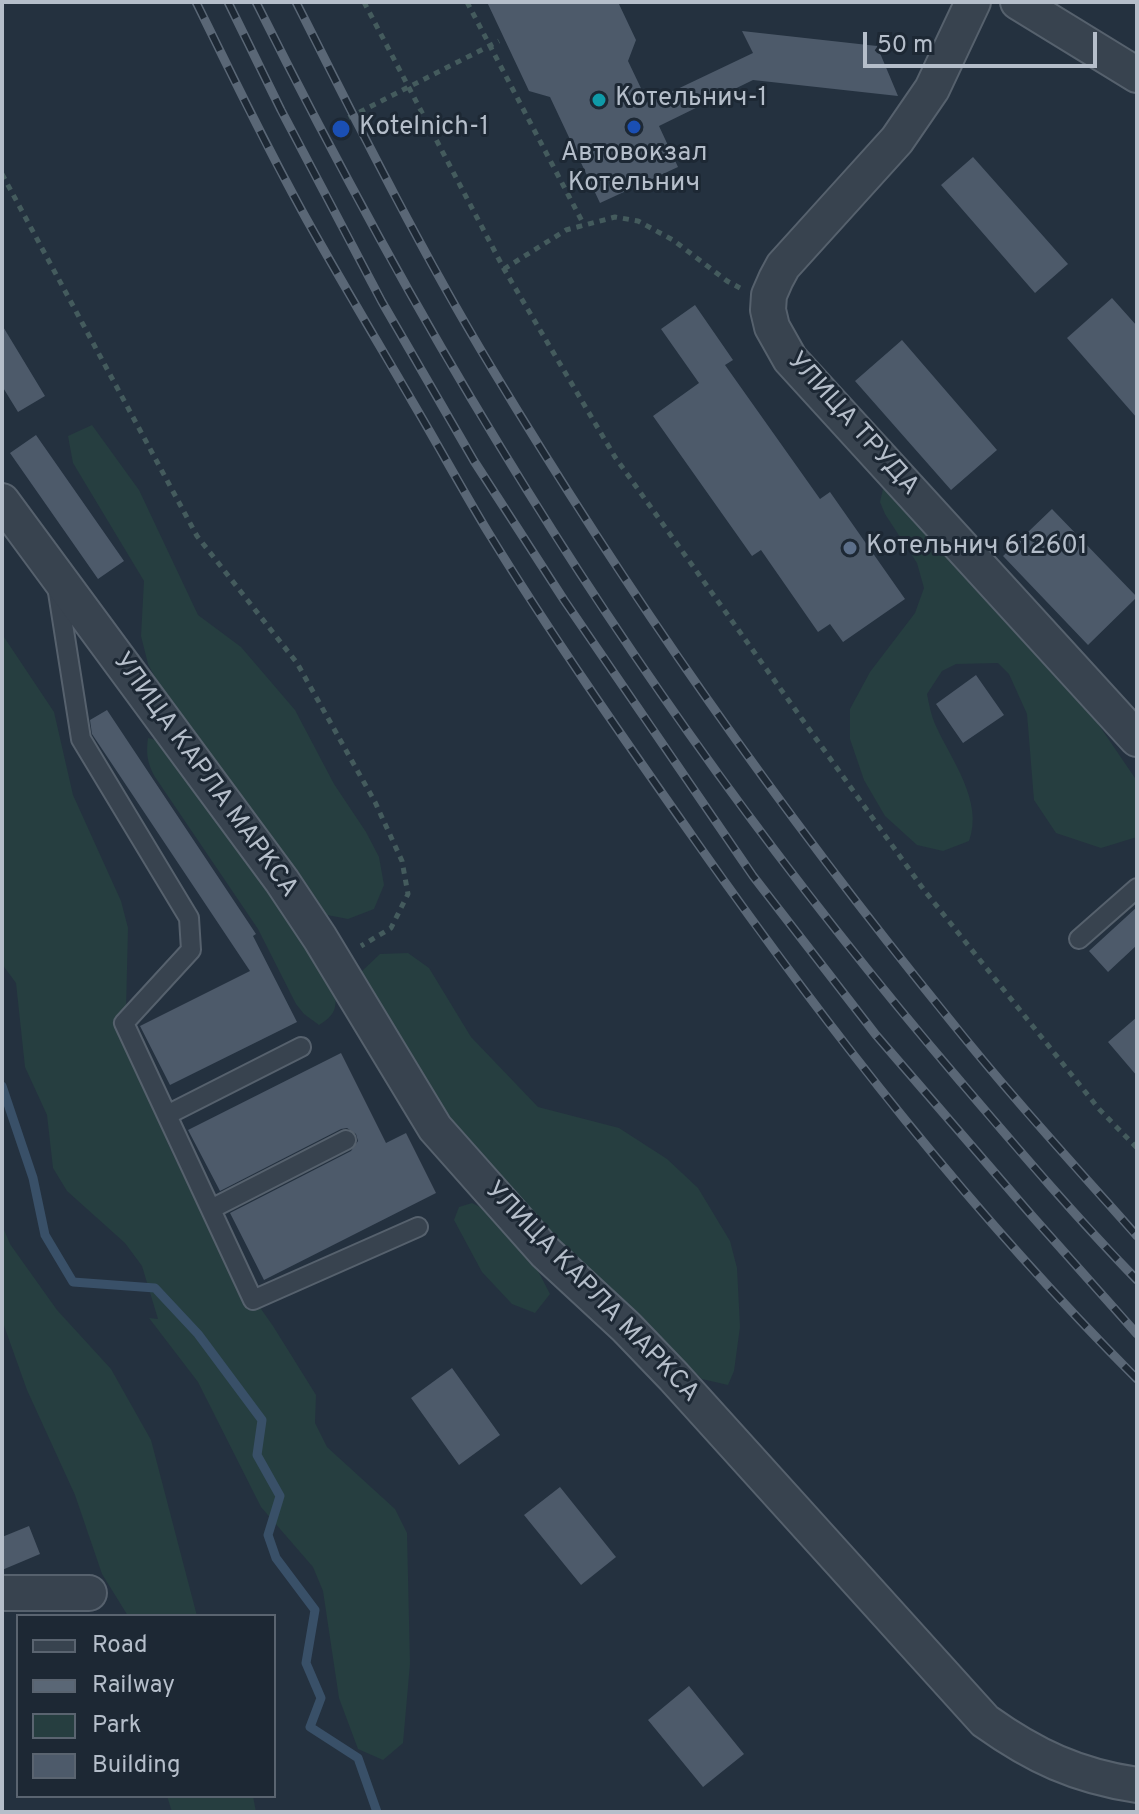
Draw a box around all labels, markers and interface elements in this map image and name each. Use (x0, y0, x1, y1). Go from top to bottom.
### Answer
scale bar (867, 16, 1101, 66)
text: 50 m (877, 31, 933, 61)
place label: Котельнич-1 (615, 84, 768, 116)
marker: Котельнич-1 (590, 91, 608, 109)
place label: Kotelnich-1 (359, 113, 489, 145)
marker: Kotelnich-1 (330, 118, 352, 140)
marker: Автовокзал Котельнич (625, 118, 643, 136)
place label: Автовокзал Котельнич (561, 139, 707, 200)
street label: УЛИЦА ТРУДА (779, 347, 925, 503)
place label: Котельнич 612601 (866, 532, 1088, 564)
marker: Котельнич 612601 (841, 539, 859, 557)
street label: УЛИЦА КАРЛА МАРКСА (105, 648, 303, 904)
street label: УЛИЦА КАРЛА МАРКСА (477, 1176, 705, 1410)
legend (16, 1614, 276, 1798)
text: Road (92, 1631, 148, 1661)
text: Railway (92, 1671, 175, 1701)
text: Park (92, 1711, 142, 1741)
text: Building (92, 1751, 181, 1781)

